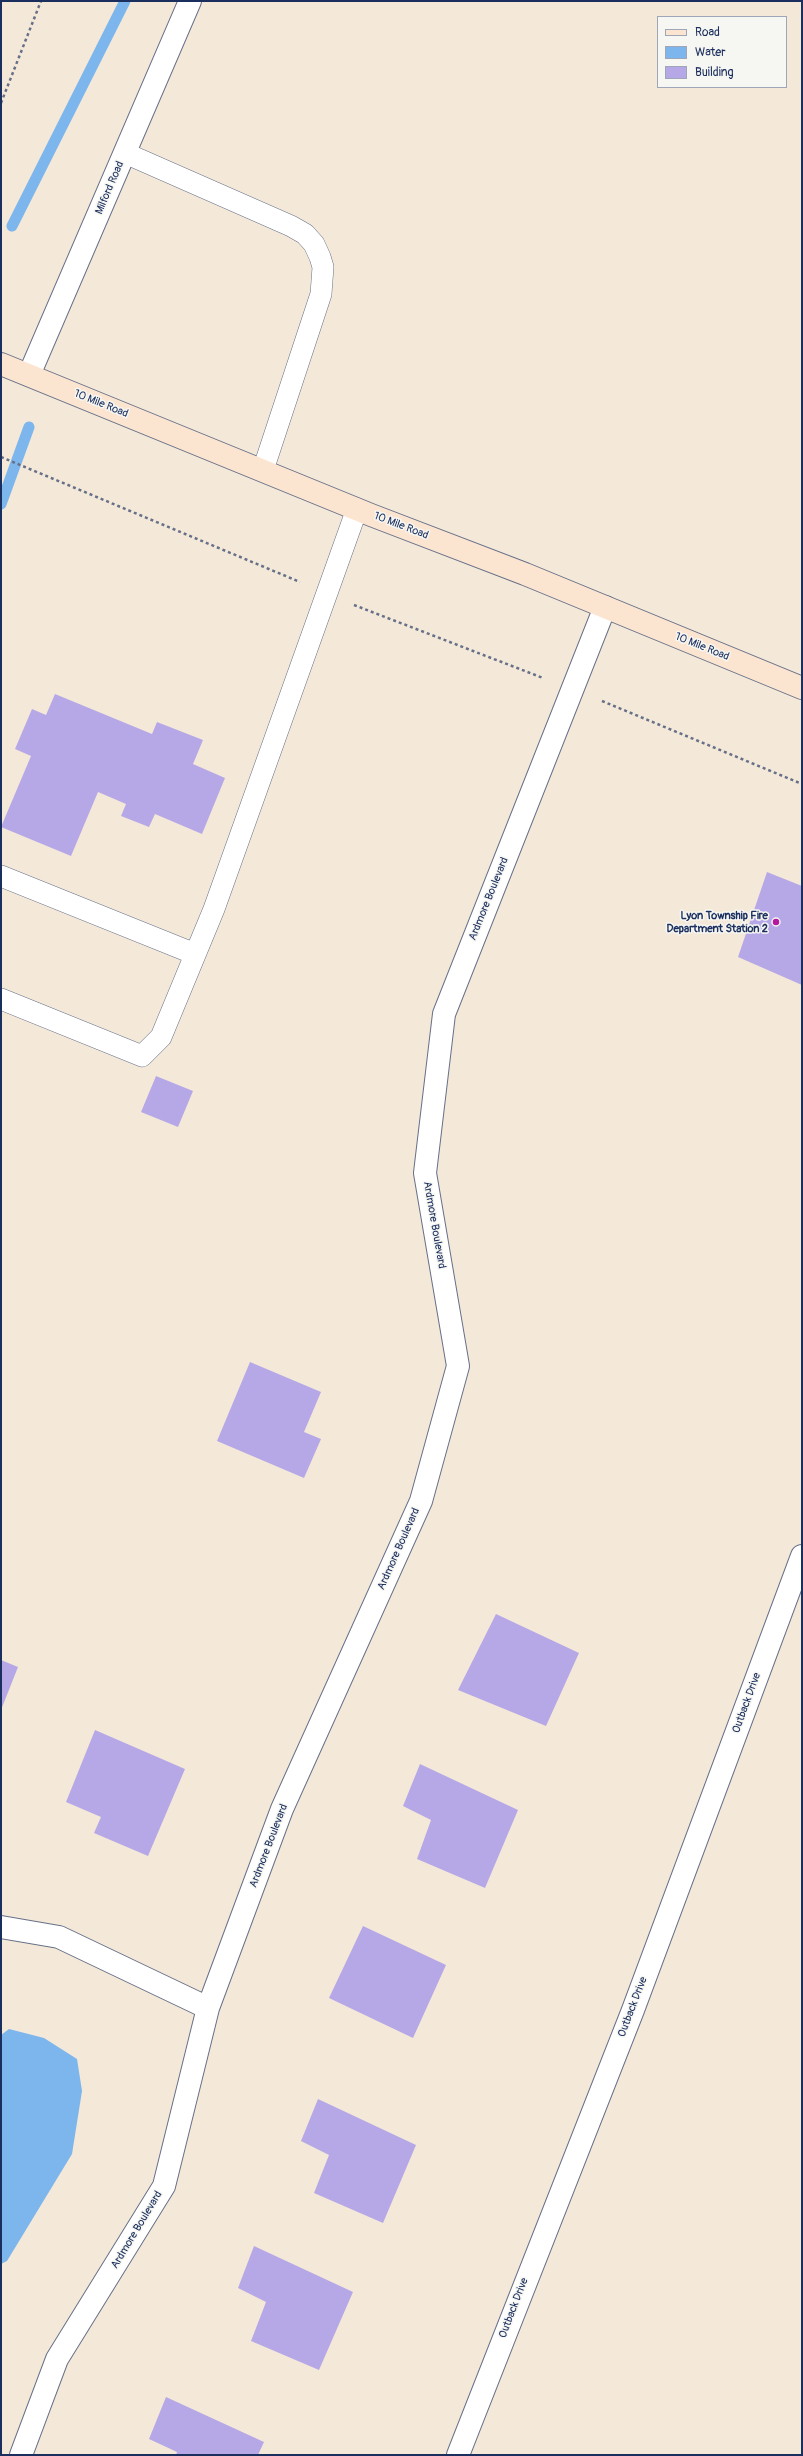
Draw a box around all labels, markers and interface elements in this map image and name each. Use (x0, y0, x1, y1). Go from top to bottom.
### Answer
legend (657, 16, 787, 88)
text: Road (695, 25, 720, 40)
text: Water (695, 45, 726, 60)
text: Building (695, 65, 734, 80)
street label: Milford Road (93, 159, 127, 217)
street label: 10 Mile Road (72, 387, 130, 421)
street label: 10 Mile Road (372, 510, 430, 542)
street label: 10 Mile Road (673, 630, 731, 664)
street label: Ardmore Boulevard (466, 856, 512, 942)
place label: Lyon Township Fire Department Station 2 (667, 909, 768, 935)
marker: Lyon Township Fire Department Station 2 (771, 917, 781, 927)
street label: Ardmore Boulevard (420, 1180, 448, 1270)
street label: Ardmore Boulevard (375, 1506, 423, 1592)
street label: Outback Drive (730, 1671, 764, 1735)
street label: Ardmore Boulevard (247, 1802, 291, 1890)
street label: Outback Drive (615, 1975, 651, 2039)
street label: Ardmore Boulevard (109, 2189, 165, 2271)
street label: Outback Drive (496, 2276, 532, 2340)

